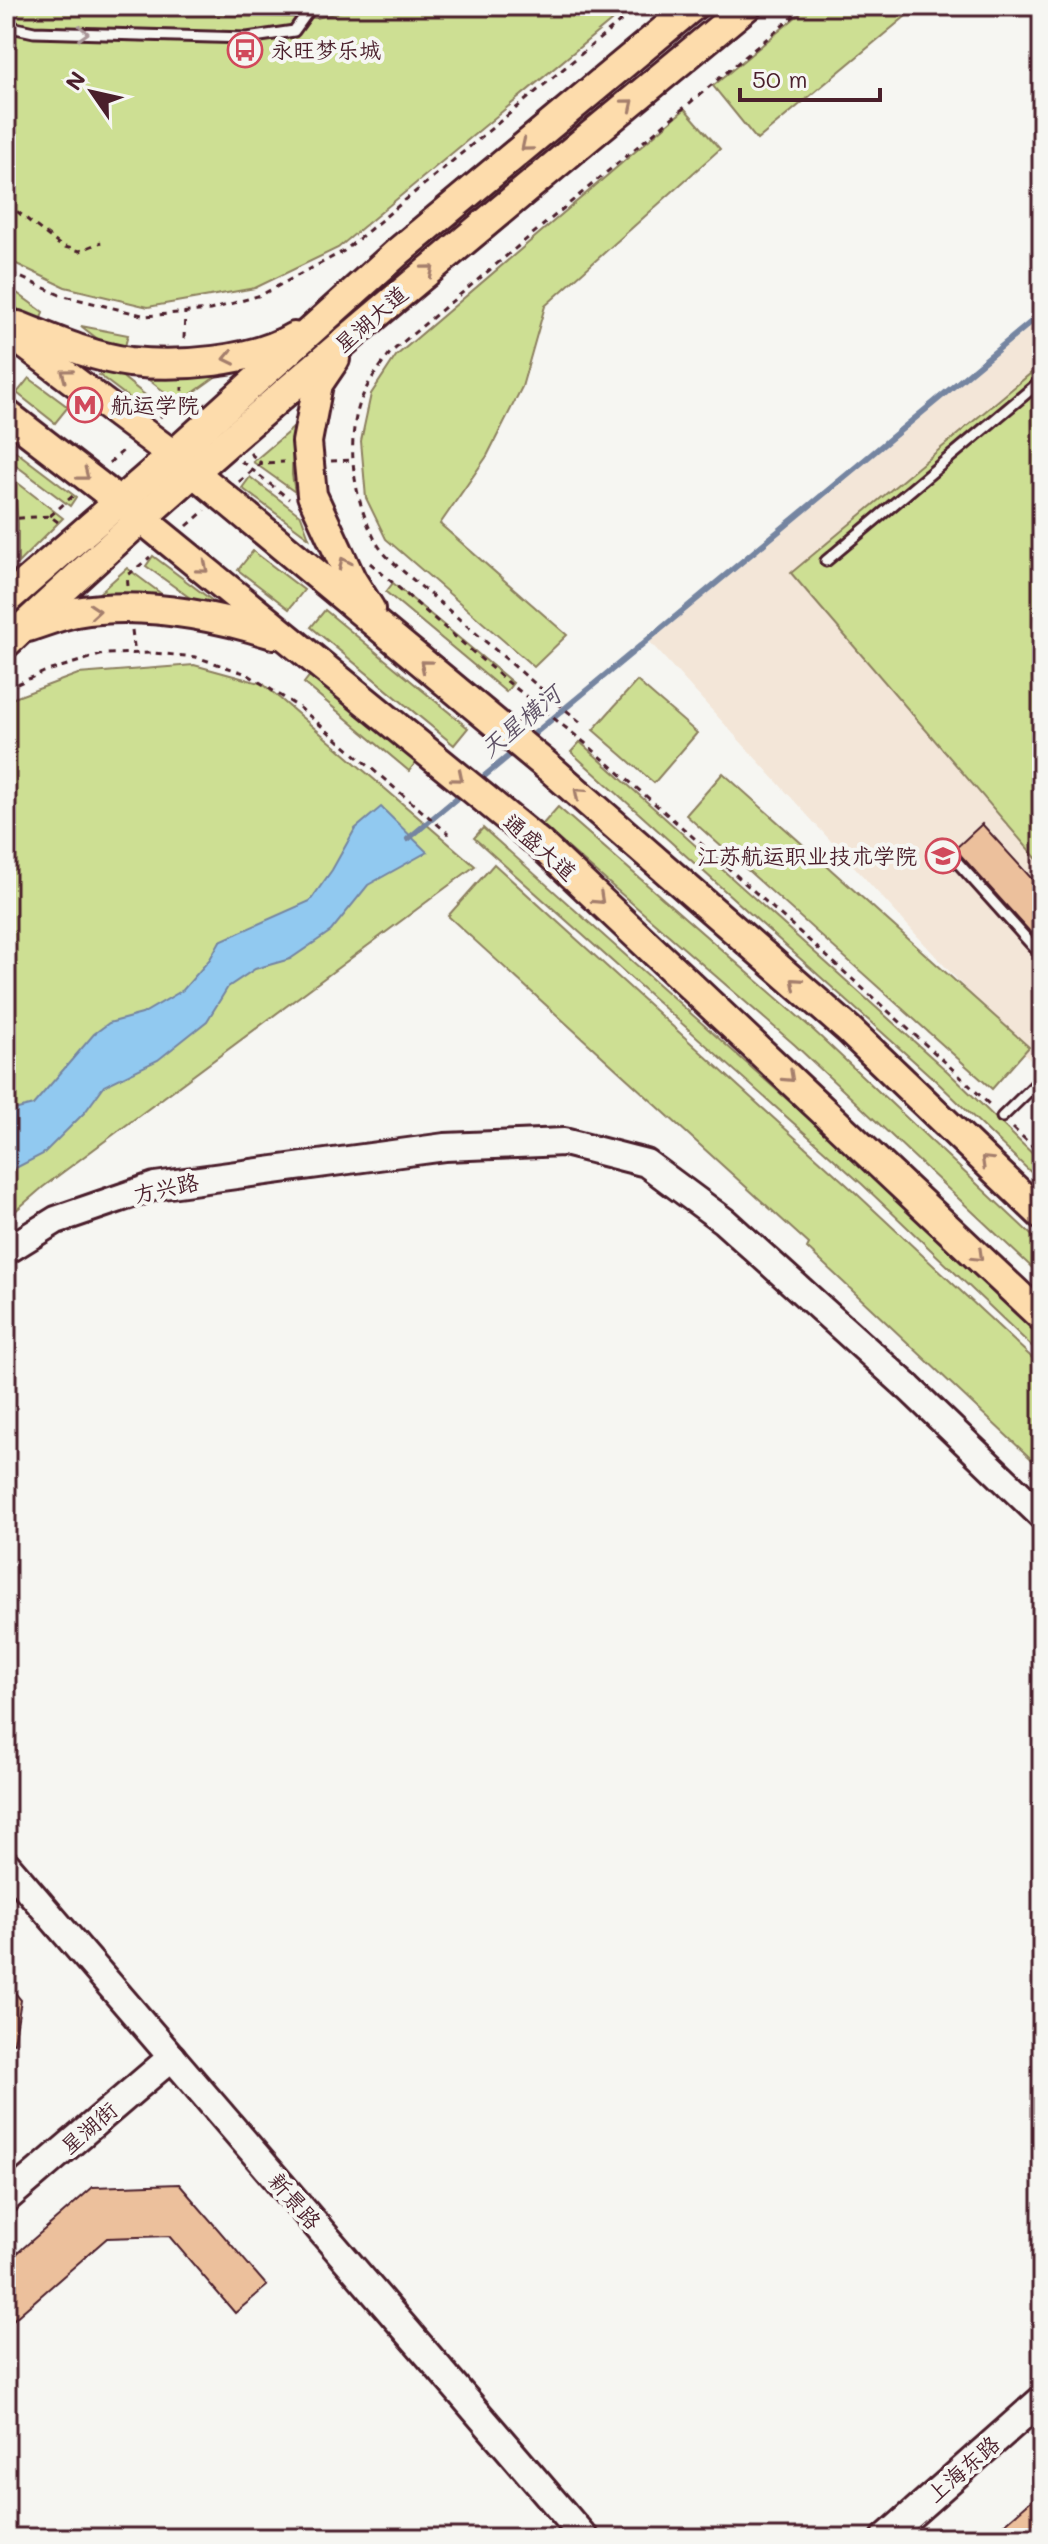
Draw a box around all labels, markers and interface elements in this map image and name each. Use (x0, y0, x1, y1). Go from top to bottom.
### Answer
one-way arrow (77, 25, 90, 42)
bus stop icon: 永旺梦乐城 (226, 31, 264, 69)
place label: 永旺梦乐城 (271, 35, 381, 64)
north arrow (52, 52, 132, 132)
scale bar (740, 52, 880, 102)
text: 50 m (752, 63, 808, 94)
text: N (58, 66, 92, 96)
one-way arrow (620, 99, 635, 114)
one-way arrow (521, 136, 535, 151)
one-way arrow (420, 265, 434, 280)
street label: 星湖大道 (328, 279, 413, 358)
one-way arrow (223, 349, 236, 366)
one-way arrow (60, 370, 75, 384)
metro station icon: 航运学院 (66, 386, 104, 424)
place label: 航运学院 (111, 390, 199, 419)
one-way arrow (75, 466, 90, 480)
one-way arrow (338, 556, 354, 571)
one-way arrow (193, 558, 208, 573)
one-way arrow (89, 603, 102, 620)
one-way arrow (420, 660, 435, 675)
water label: 天星横河 (473, 676, 570, 764)
one-way arrow (448, 767, 463, 782)
one-way arrow (574, 788, 589, 803)
street label: 通盛大道 (498, 807, 583, 886)
school or university icon: 江苏航运职业技术学院 (924, 837, 962, 875)
place label: 江苏航运职业技术学院 (697, 841, 917, 870)
one-way arrow (590, 890, 605, 904)
one-way arrow (790, 978, 805, 993)
one-way arrow (780, 1067, 794, 1082)
one-way arrow (981, 1155, 995, 1170)
street label: 方兴路 (131, 1166, 201, 1209)
one-way arrow (969, 1246, 983, 1261)
street label: 星湖街 (54, 2095, 123, 2160)
street label: 新景路 (263, 2166, 328, 2235)
street label: 上海东路 (920, 2429, 1005, 2508)

